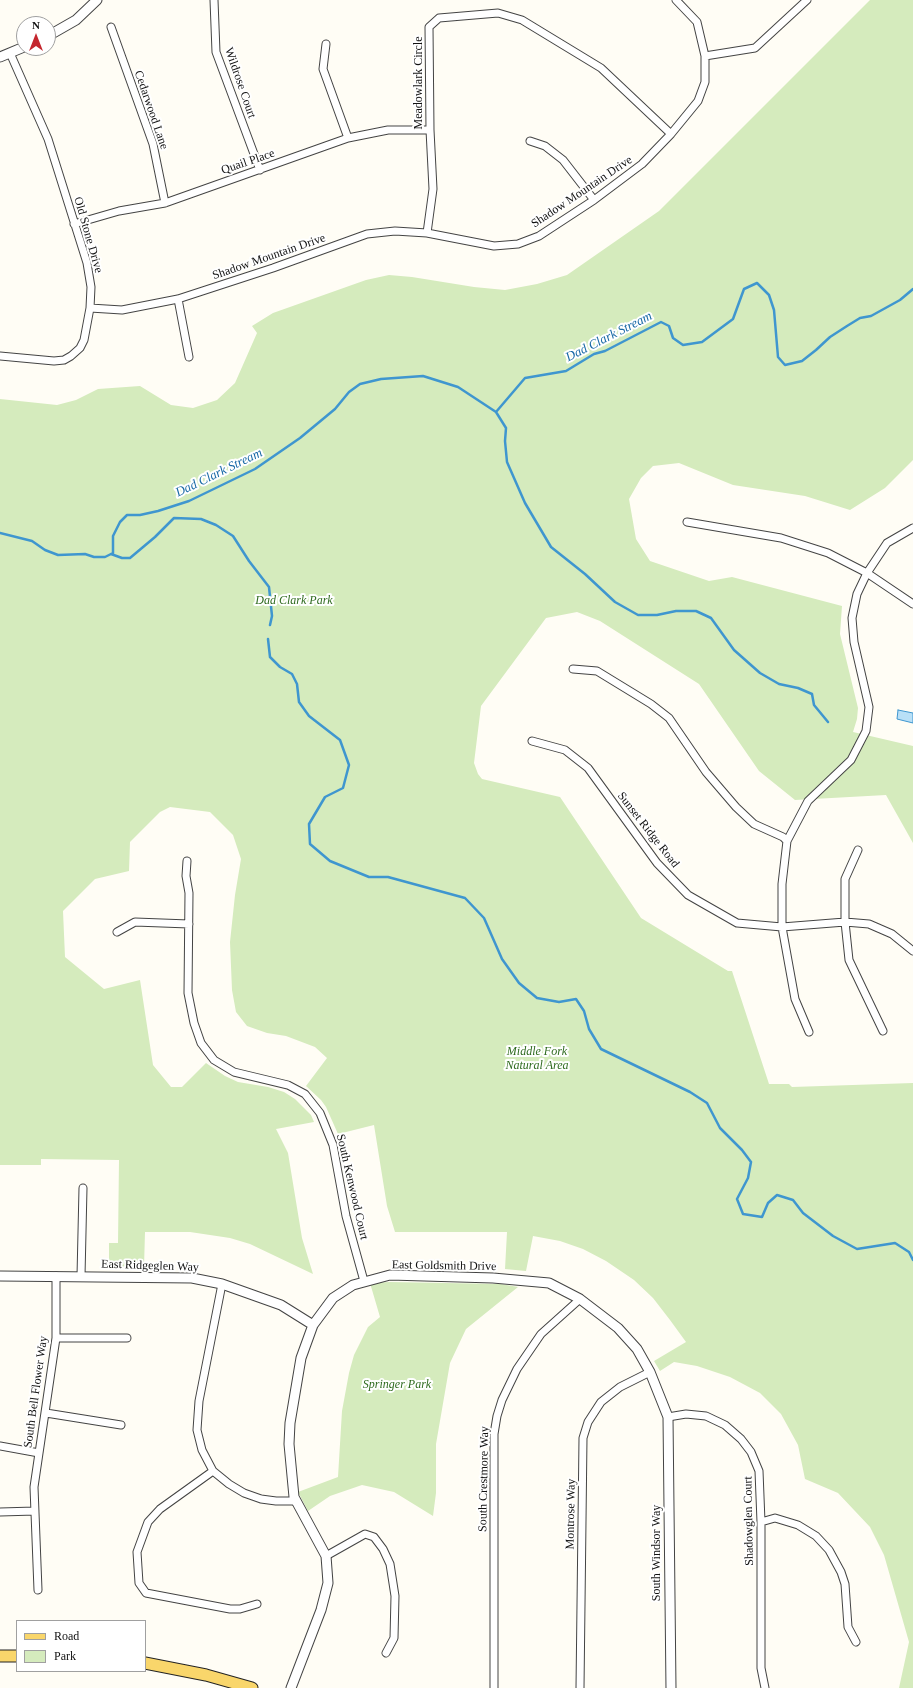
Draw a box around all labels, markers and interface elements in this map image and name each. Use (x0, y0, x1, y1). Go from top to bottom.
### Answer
north arrow (16, 16, 56, 56)
text: N (32, 19, 40, 31)
street label: Meadowlark Circle (412, 37, 426, 129)
street label: Wildrose Court (221, 46, 259, 120)
street label: Cedarwood Lane (131, 69, 171, 151)
street label: Quail Place (219, 146, 277, 178)
street label: Shadow Mountain Drive (529, 153, 635, 231)
street label: Old Stone Drive (70, 195, 106, 275)
street label: Shadow Mountain Drive (211, 231, 327, 283)
water label: Dad Clark Stream (563, 309, 655, 365)
water label: Dad Clark Stream (173, 445, 265, 501)
park label: Dad Clark Park (255, 594, 333, 608)
street label: Sunset Ridge Road (614, 789, 682, 871)
park label: Middle Fork Natural Area (505, 1045, 569, 1073)
street label: South Kenwood Court (333, 1133, 371, 1241)
street label: East Ridgeglen Way (101, 1257, 199, 1275)
street label: East Goldsmith Drive (392, 1258, 496, 1274)
street label: South Bell Flower Way (21, 1335, 51, 1449)
park label: Springer Park (363, 1378, 431, 1392)
street label: South Crestmore Way (476, 1426, 492, 1532)
street label: Shadowglen Court (741, 1476, 757, 1566)
street label: Montrose Way (563, 1479, 579, 1549)
street label: South Windsor Way (650, 1505, 664, 1601)
legend (16, 1620, 146, 1672)
text: Road (54, 1629, 79, 1643)
text: Park (54, 1649, 76, 1663)

